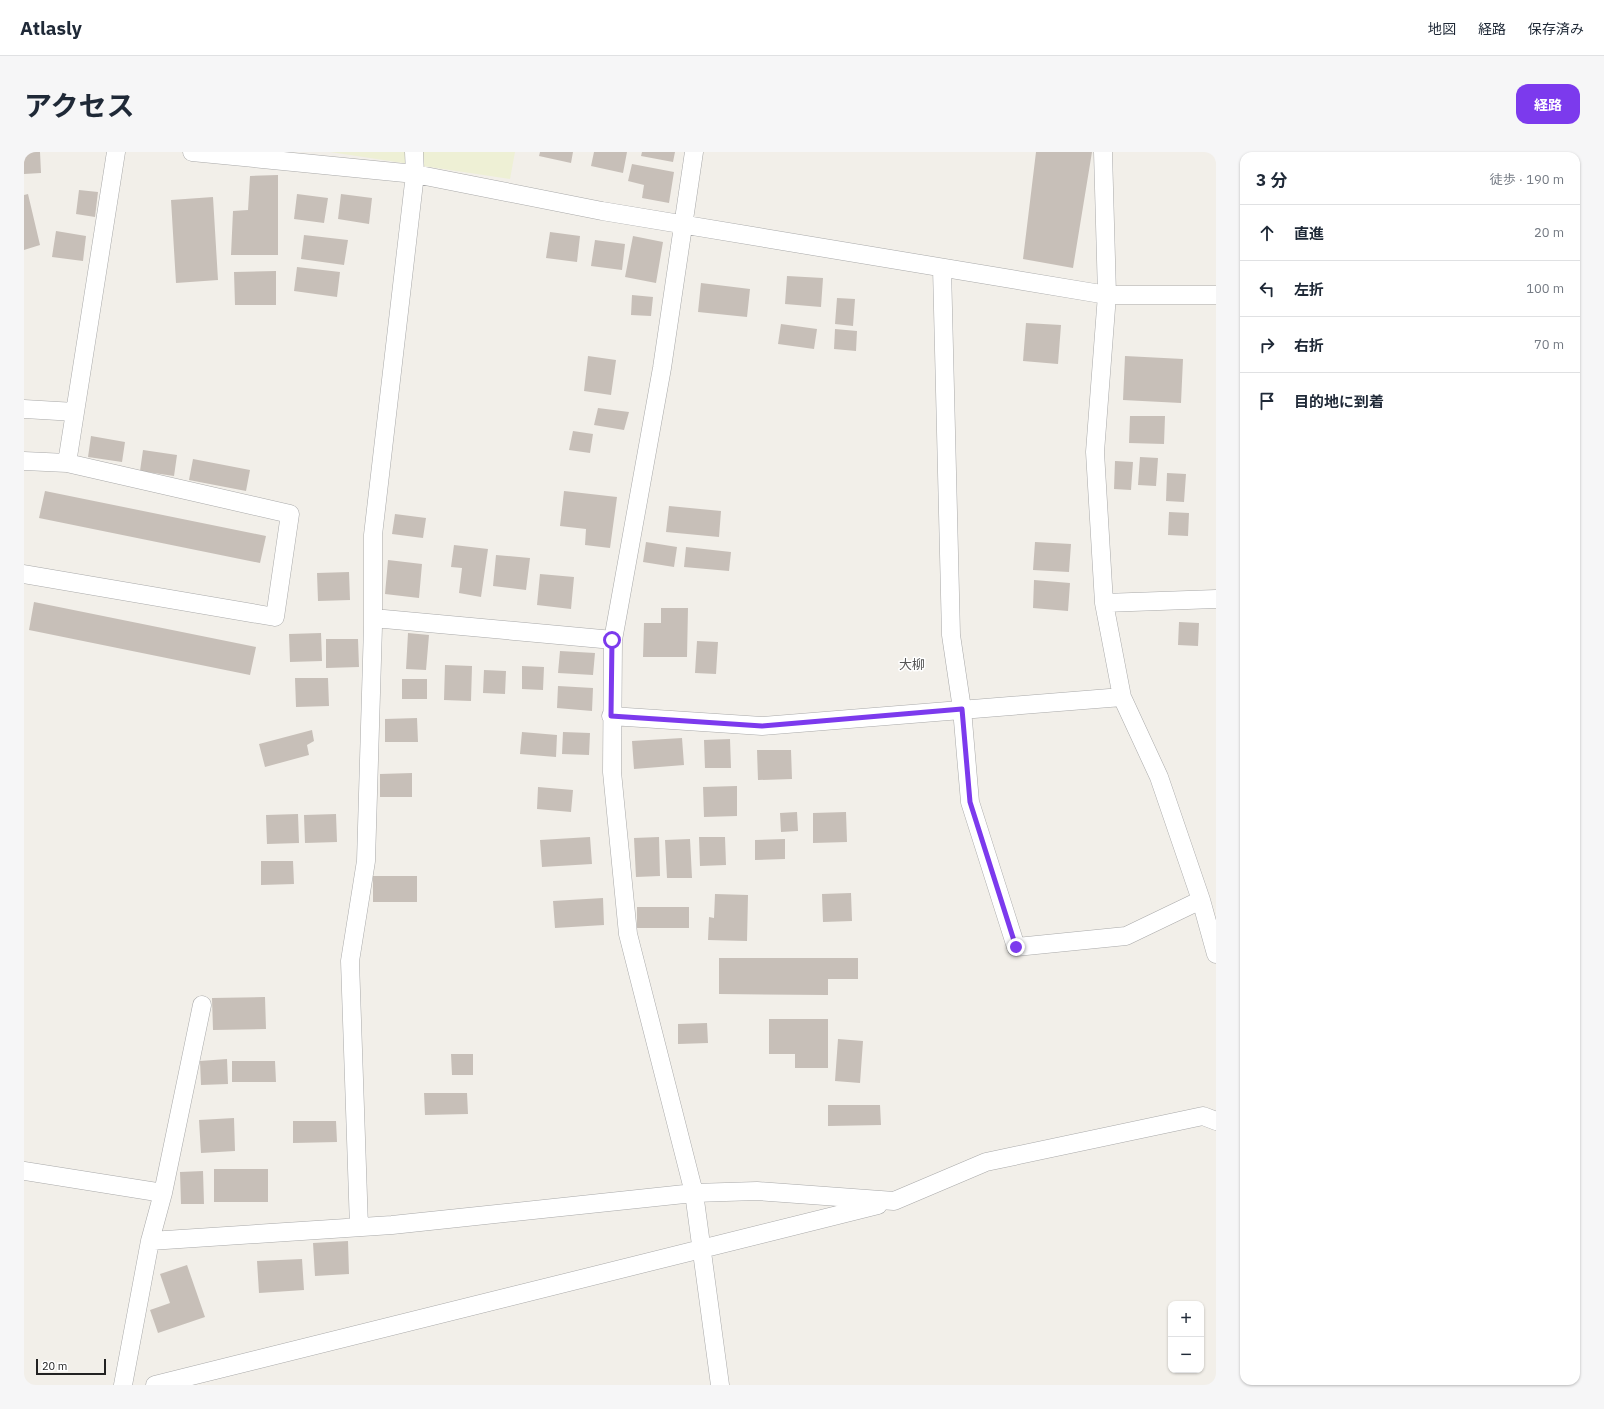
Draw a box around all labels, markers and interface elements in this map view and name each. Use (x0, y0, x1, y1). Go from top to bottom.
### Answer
text: Atlasly (20, 16, 82, 40)
text: 地図 (1428, 20, 1456, 38)
text: 経路 (1478, 20, 1506, 38)
text: 保存済み (1528, 20, 1584, 38)
button: 経路 (1516, 84, 1580, 124)
text: アクセス (24, 87, 135, 124)
text: 3 分 (1256, 169, 1287, 191)
text: 徒歩 · 190 m (1490, 171, 1564, 188)
icon: ahead (1256, 222, 1278, 244)
text: 直進 (1294, 224, 1324, 243)
text: 20 m (1534, 224, 1564, 241)
icon: left (1256, 278, 1278, 300)
text: 左折 (1294, 280, 1324, 299)
text: 100 m (1526, 280, 1564, 297)
icon: right (1256, 334, 1278, 356)
text: 右折 (1294, 336, 1324, 355)
text: 70 m (1534, 336, 1564, 353)
icon: arrive (1256, 390, 1278, 412)
text: 目的地に到着 (1294, 392, 1384, 411)
route start (603, 631, 621, 649)
district label: 大柳 (899, 656, 925, 673)
route end (1007, 938, 1025, 956)
map controls (1168, 1301, 1204, 1373)
button: + (1168, 1301, 1204, 1337)
button: − (1168, 1337, 1204, 1373)
scale bar (36, 1357, 106, 1376)
text: 20 m (42, 1359, 67, 1373)

